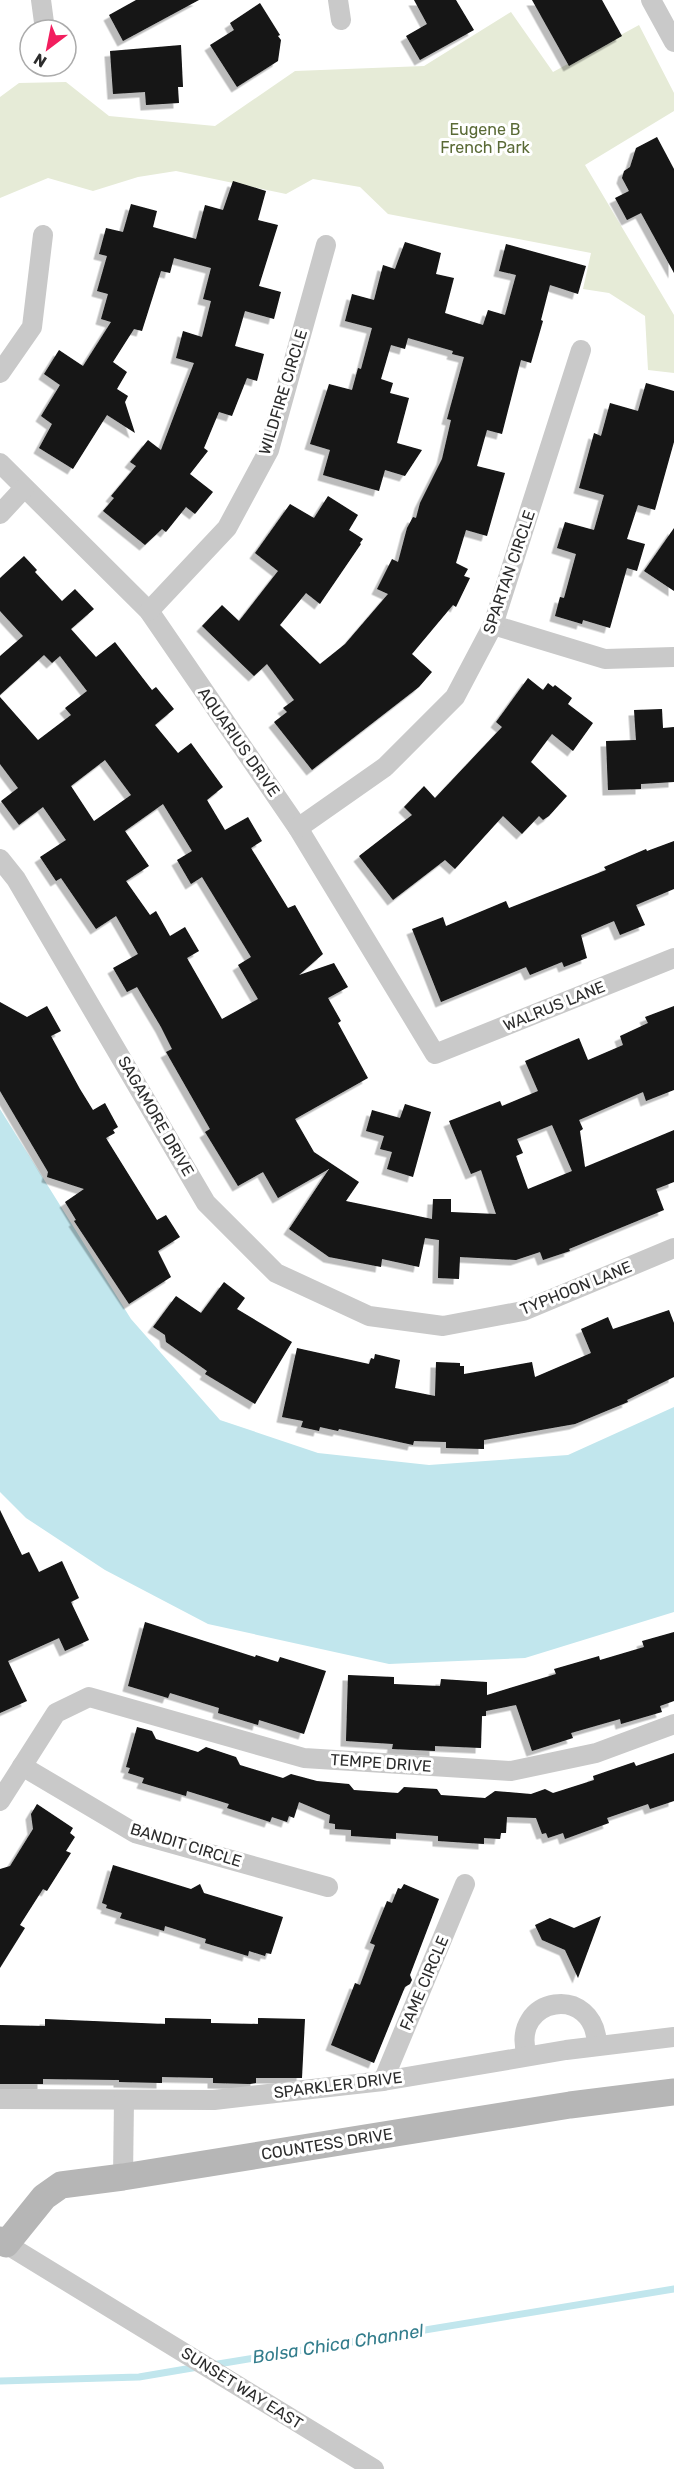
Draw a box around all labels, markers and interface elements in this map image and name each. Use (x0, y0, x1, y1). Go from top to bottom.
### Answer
north arrow (18, 18, 78, 78)
text: N (30, 49, 50, 71)
park label: Eugene B French Park (440, 120, 530, 157)
street label: WILDFIRE CIRCLE (255, 327, 311, 457)
street label: SPARTAN CIRCLE (479, 508, 539, 636)
street label: AQUARIUS DRIVE (194, 684, 284, 800)
street label: WALRUS LANE (500, 977, 608, 1035)
street label: SAGAMORE DRIVE (114, 1053, 198, 1179)
street label: TYPHOON LANE (517, 1257, 635, 1319)
street label: TEMPE DRIVE (330, 1750, 432, 1776)
street label: BANDIT CIRCLE (128, 1819, 244, 1871)
street label: FAME CIRCLE (396, 1933, 452, 2033)
street label: SPARKLER DRIVE (273, 2068, 403, 2102)
street label: COUNTESS DRIVE (260, 2124, 394, 2164)
water label: Bolsa Chica Channel (251, 2320, 426, 2368)
street label: SUNSET WAY EAST (178, 2343, 306, 2433)

